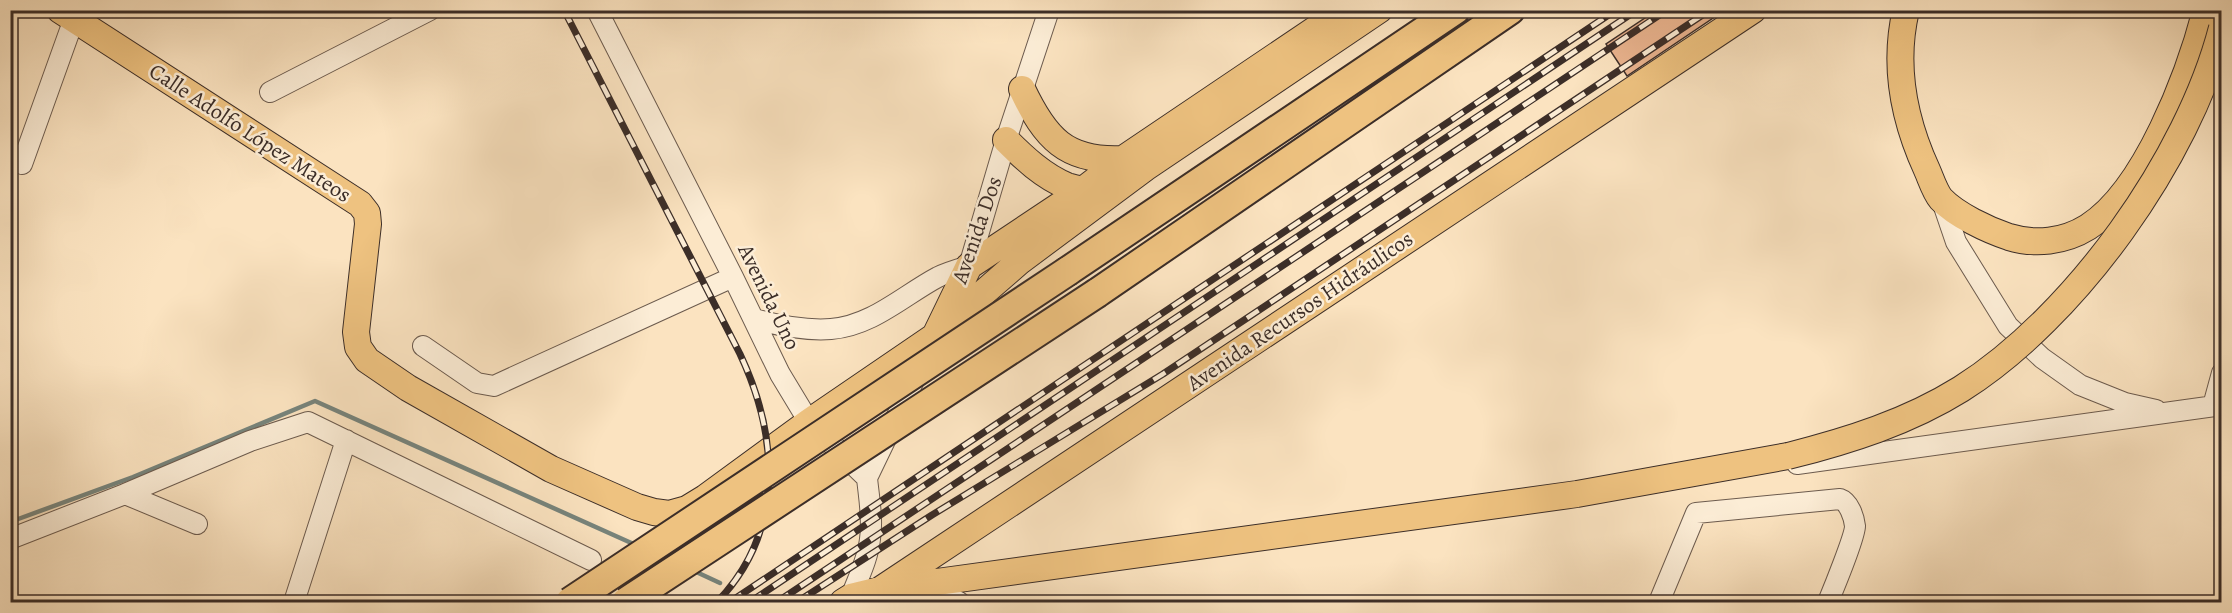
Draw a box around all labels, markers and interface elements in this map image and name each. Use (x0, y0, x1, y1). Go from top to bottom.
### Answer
street label: Calle Adolfo López Mateos (143, 56, 357, 210)
street label: Avenida Dos (944, 172, 1009, 289)
street label: Avenida Recursos Hidráulicos (1180, 224, 1419, 399)
street label: Avenida Uno (730, 238, 807, 355)

